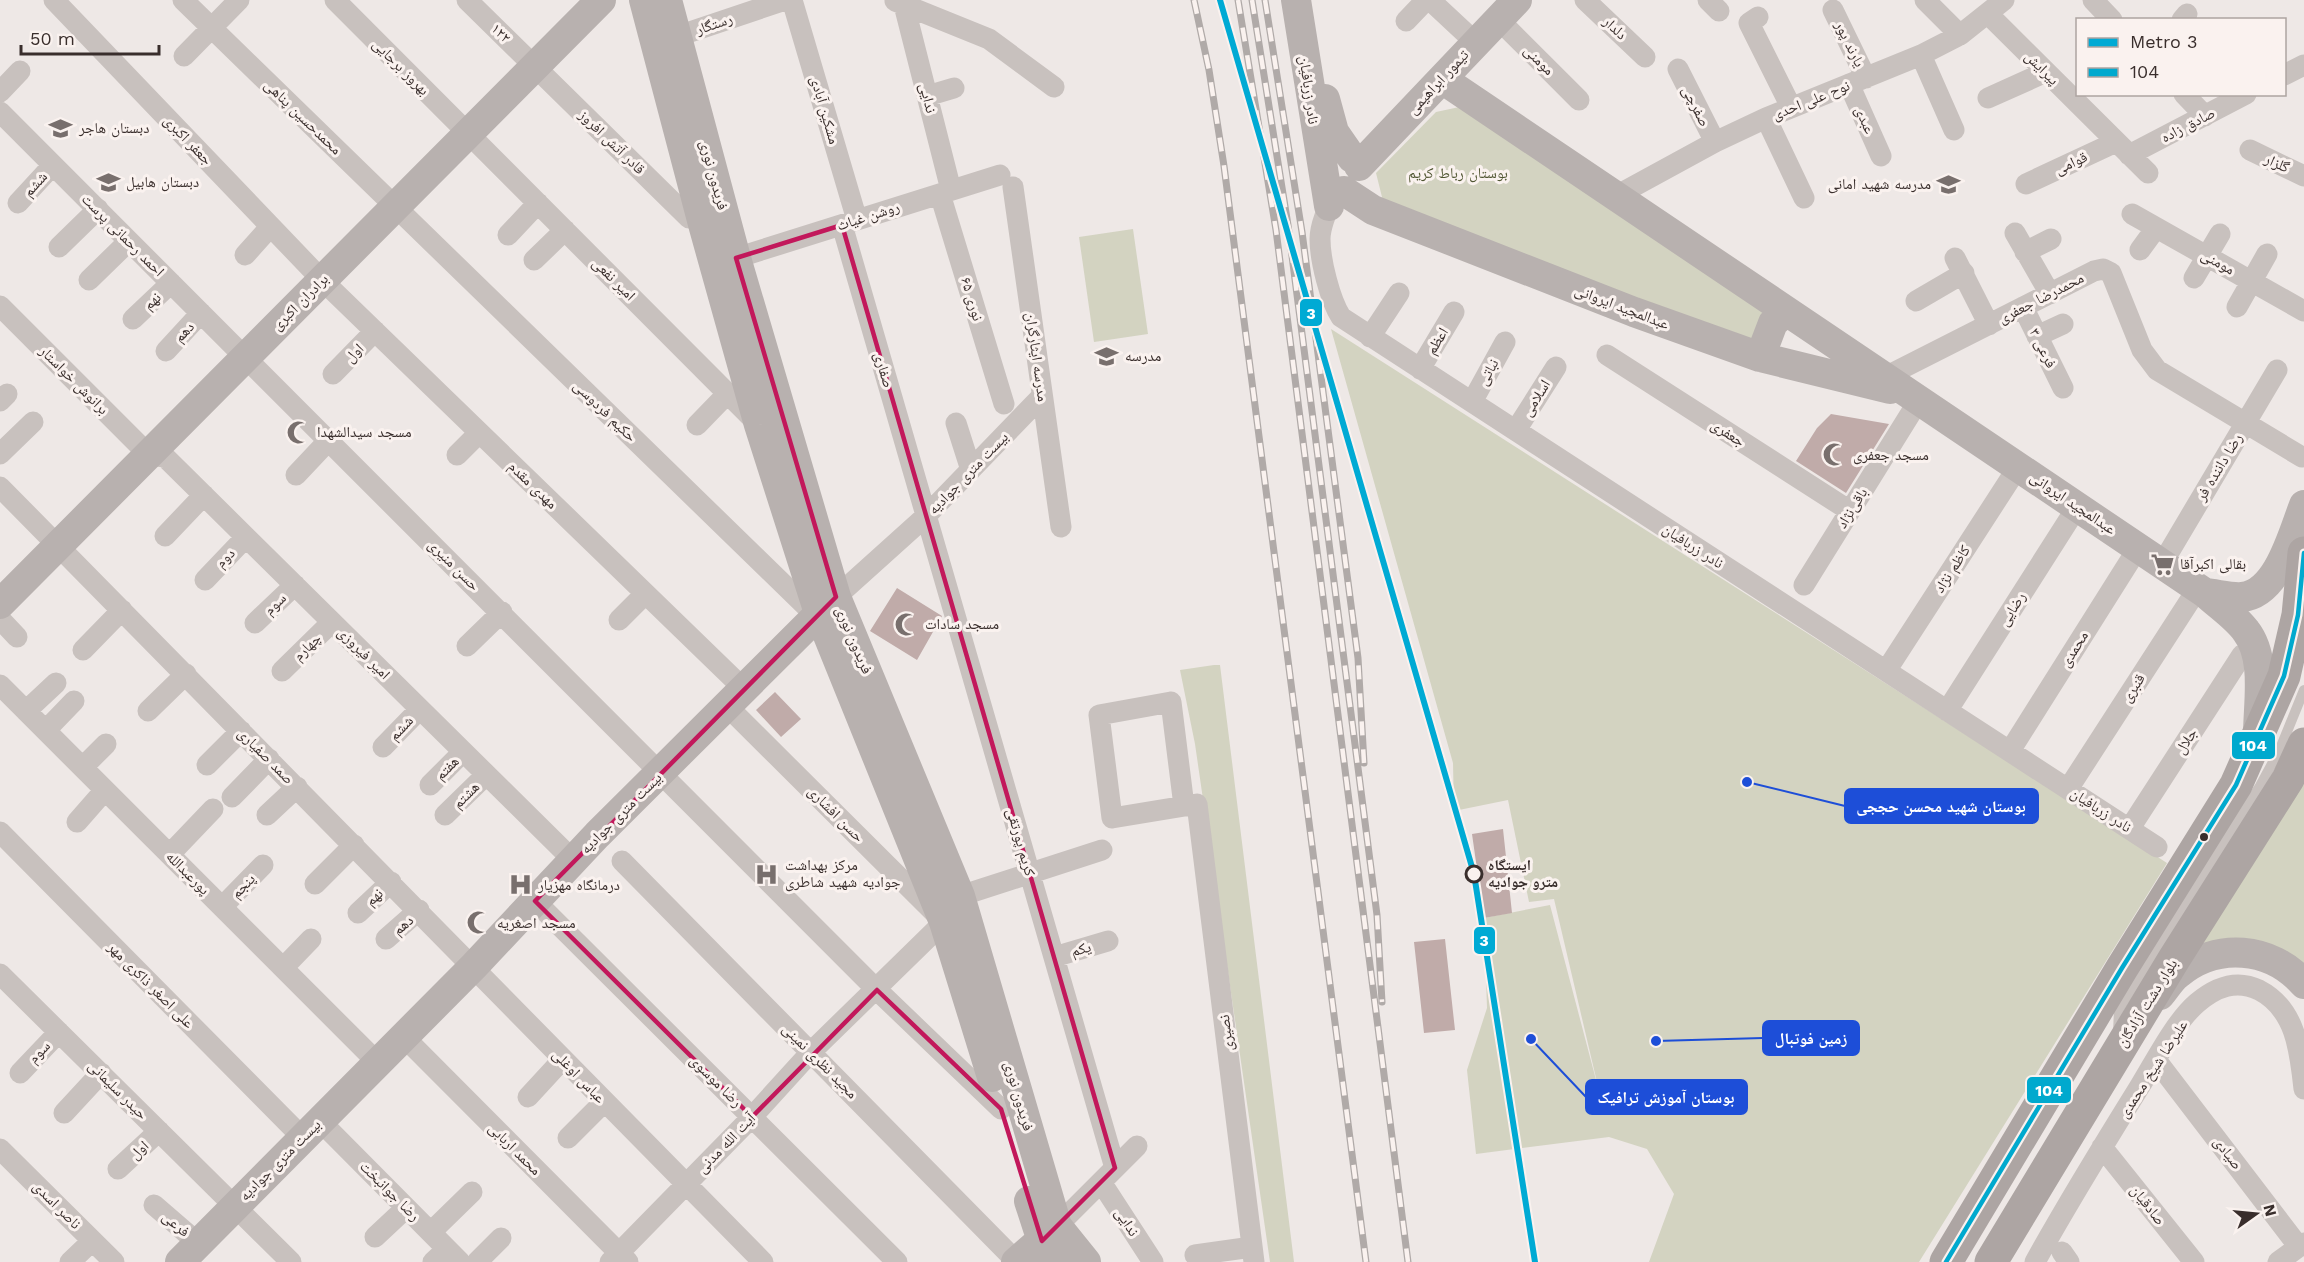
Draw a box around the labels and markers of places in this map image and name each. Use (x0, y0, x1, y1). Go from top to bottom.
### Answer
school or university icon: دبستان هاجر (48, 115, 74, 141)
place label: دبستان هاجر (78, 119, 149, 138)
school or university icon: دبستان هابیل (95, 169, 121, 195)
school or university icon: مدرسه شهید امانی (1936, 171, 1962, 197)
place label: دبستان هابیل (126, 173, 199, 192)
place label: مدرسه شهید امانی (1828, 175, 1931, 194)
school or university icon: مدرسه (1094, 343, 1120, 369)
place label: مدرسه (1125, 347, 1162, 365)
mosque icon: مسجد سیدالشهدا (286, 419, 312, 445)
place label: مسجد سیدالشهدا (317, 423, 412, 441)
mosque icon: مسجد جعفری (1822, 442, 1848, 468)
place label: مسجد جعفری (1853, 446, 1929, 465)
supermarket icon: بقالی اکبرآقا (2149, 551, 2175, 577)
place label: بقالی اکبرآقا (2180, 555, 2246, 574)
mosque icon: مسجد سادات (894, 611, 920, 637)
place label: مسجد سادات (925, 615, 999, 633)
callout: بوستان شهید محسن حججی (1845, 789, 2038, 823)
unlabelled marker (2198, 831, 2210, 843)
place label: مرکز بهداشت جوادیه شهید شاطری (785, 856, 901, 892)
place label: ایستگاه مترو جوادیه (1488, 856, 1558, 891)
hospital icon: مرکز بهداشت جوادیه شهید شاطری (754, 861, 780, 887)
marker: ایستگاه مترو جوادیه (1465, 865, 1483, 883)
hospital icon: درمانگاه مهزیار (507, 872, 533, 898)
place label: درمانگاه مهزیار (537, 876, 620, 894)
mosque icon: مسجد اصغریه (466, 910, 492, 936)
place label: مسجد اصغریه (497, 914, 576, 932)
callout: زمین فوتبال (1763, 1021, 1859, 1055)
callout: بوستان آموزش ترافیک (1586, 1080, 1747, 1114)

